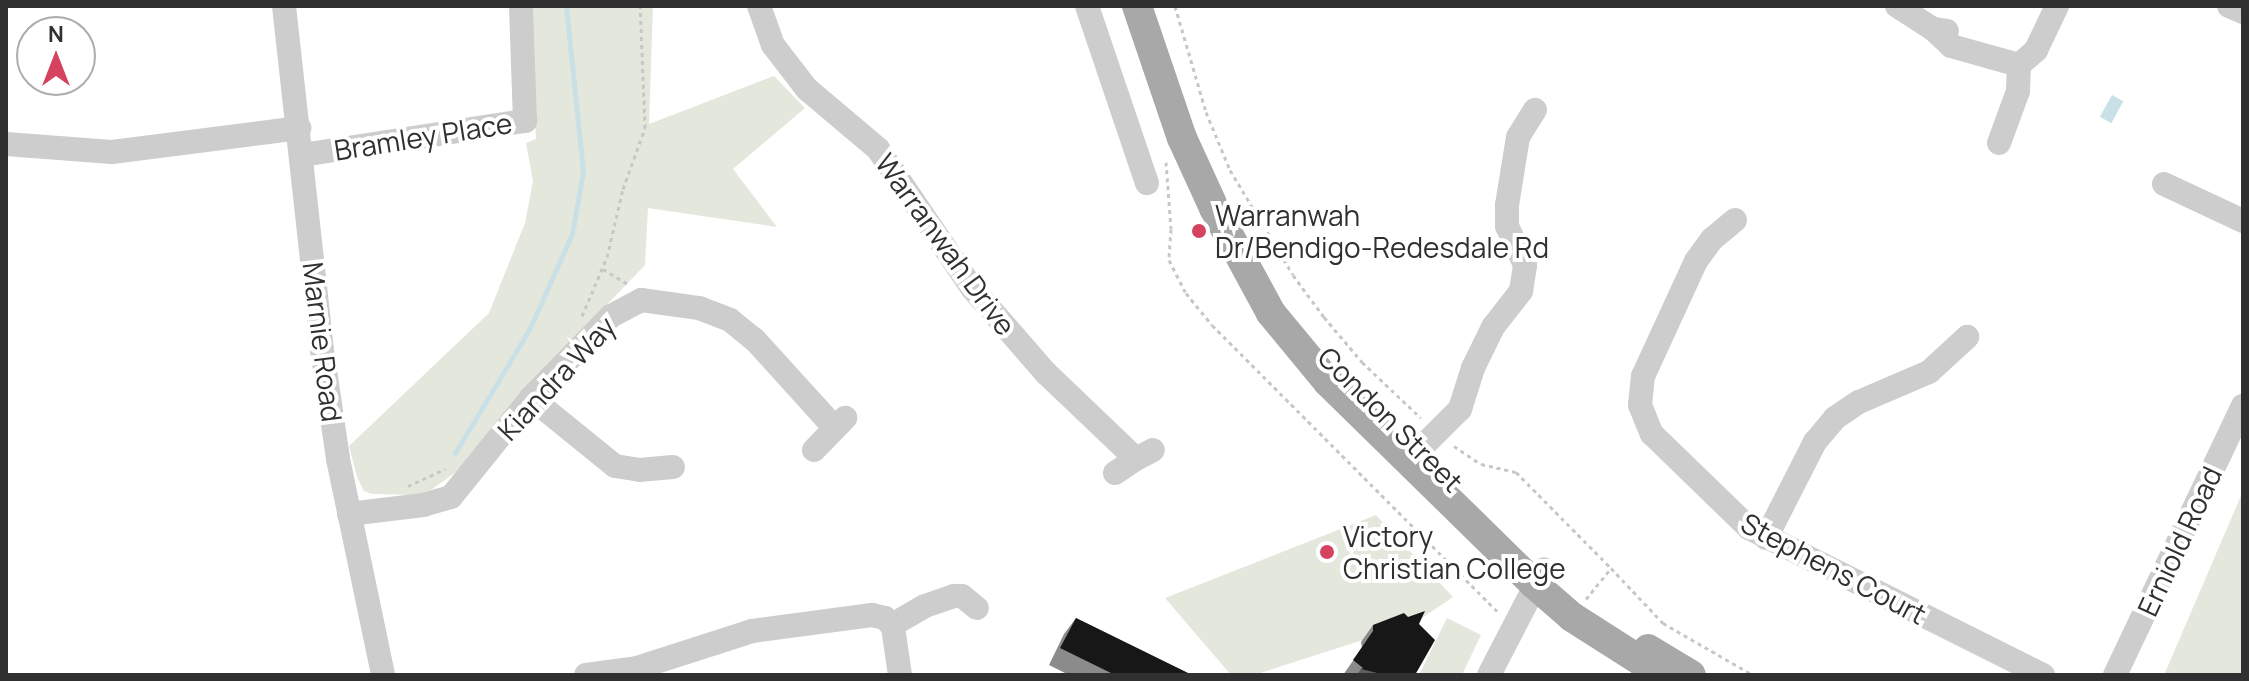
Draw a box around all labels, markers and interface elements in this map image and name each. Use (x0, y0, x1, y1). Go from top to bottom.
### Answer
north arrow (16, 16, 96, 96)
text: N (48, 19, 64, 49)
street label: Bramley Place (332, 105, 514, 167)
street label: Warranwah Drive (869, 147, 1023, 341)
place label: Warranwah Dr/Bendigo-Redesdale Rd (1215, 198, 1549, 264)
marker: Warranwah Dr/Bendigo-Redesdale Rd (1190, 222, 1208, 240)
street label: Marnie Road (297, 260, 349, 424)
street label: Kiandra Way (490, 309, 622, 447)
street label: Condon Street (1312, 340, 1470, 498)
street label: Erniold Road (2130, 461, 2228, 621)
street label: Stephens Court (1736, 505, 1932, 631)
place label: Victory Christian College (1343, 519, 1566, 585)
marker: Victory Christian College (1318, 543, 1336, 561)

